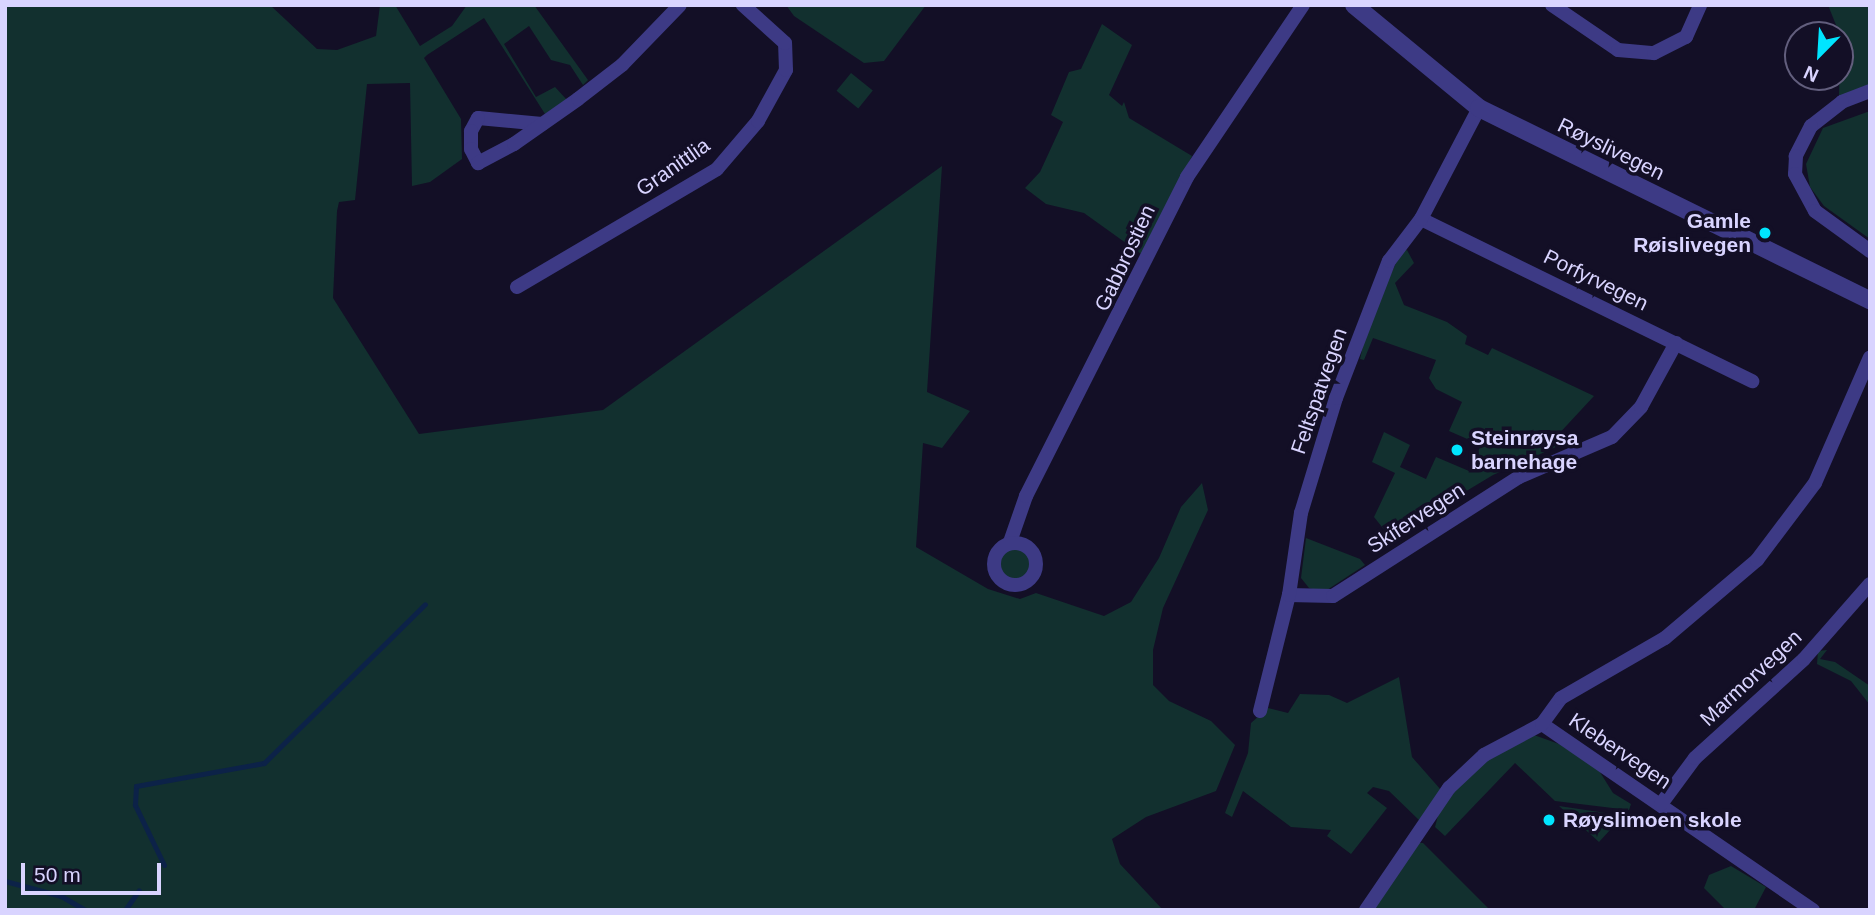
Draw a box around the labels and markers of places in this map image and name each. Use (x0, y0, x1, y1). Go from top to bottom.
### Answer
place label: Gamle Røislivegen (1633, 208, 1751, 258)
marker: Gamle Røislivegen (1757, 225, 1773, 241)
place label: Steinrøysa barnehage (1471, 425, 1578, 475)
marker: Steinrøysa barnehage (1449, 442, 1465, 458)
place label: Røyslimoen skole (1563, 807, 1742, 833)
marker: Røyslimoen skole (1541, 812, 1557, 828)

